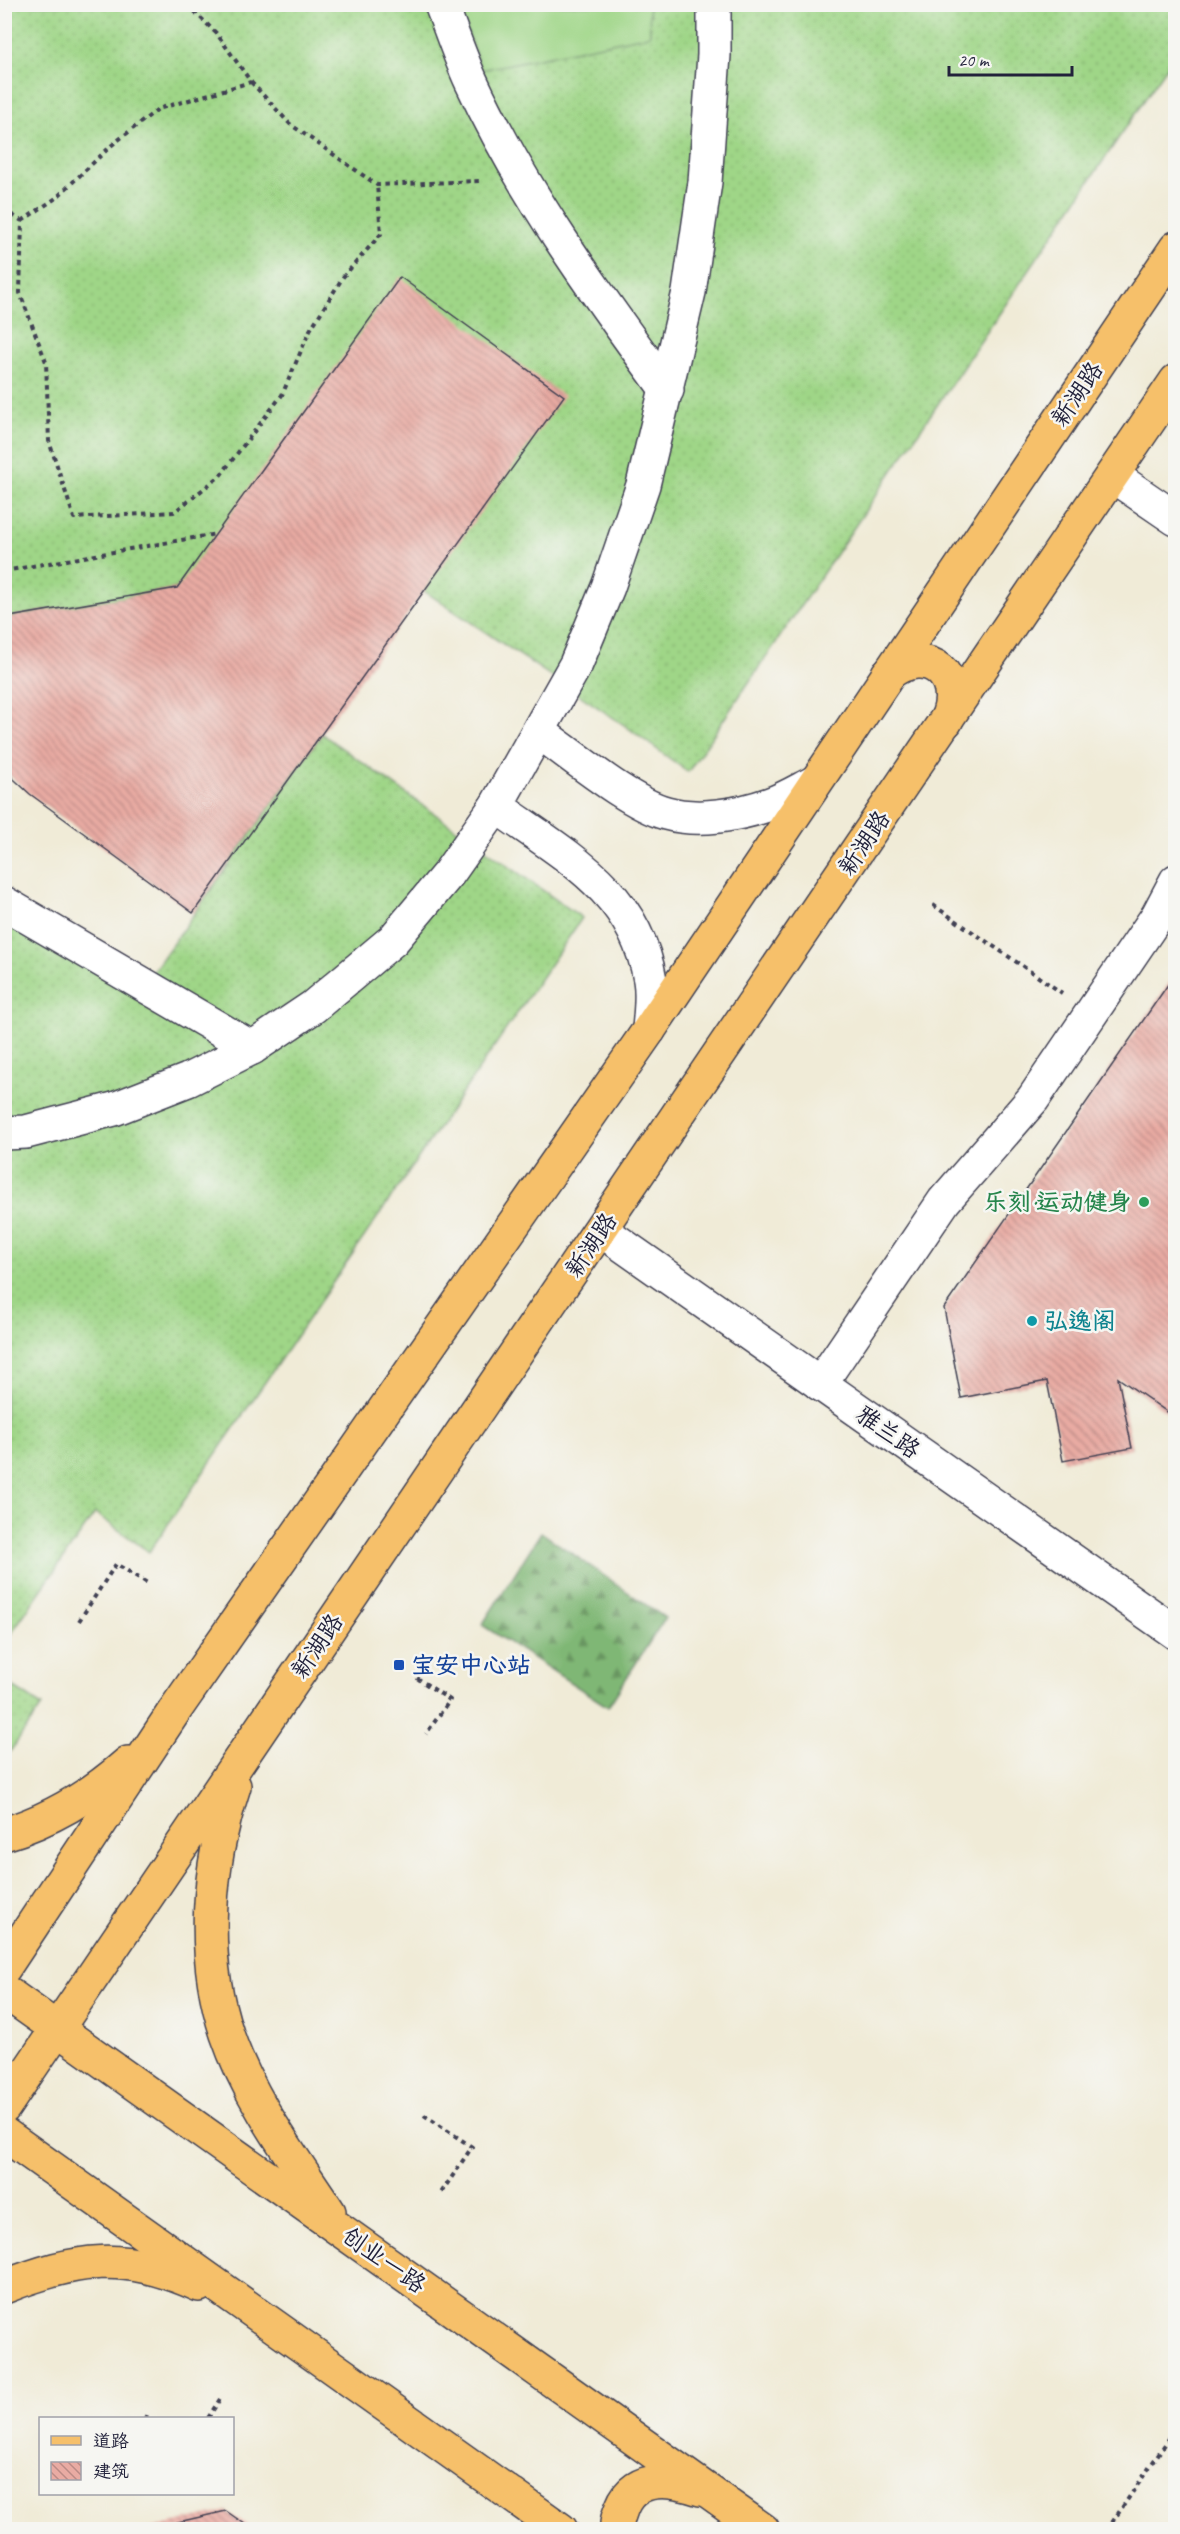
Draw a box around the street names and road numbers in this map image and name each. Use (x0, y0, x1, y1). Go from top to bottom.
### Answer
street label: 新湖路 (1044, 356, 1110, 432)
street label: 新湖路 (831, 805, 897, 881)
street label: 新湖路 (558, 1207, 624, 1283)
street label: 雅兰路 (850, 1399, 926, 1465)
street label: 新湖路 (284, 1608, 350, 1684)
street label: 创业一路 (336, 2220, 432, 2300)

